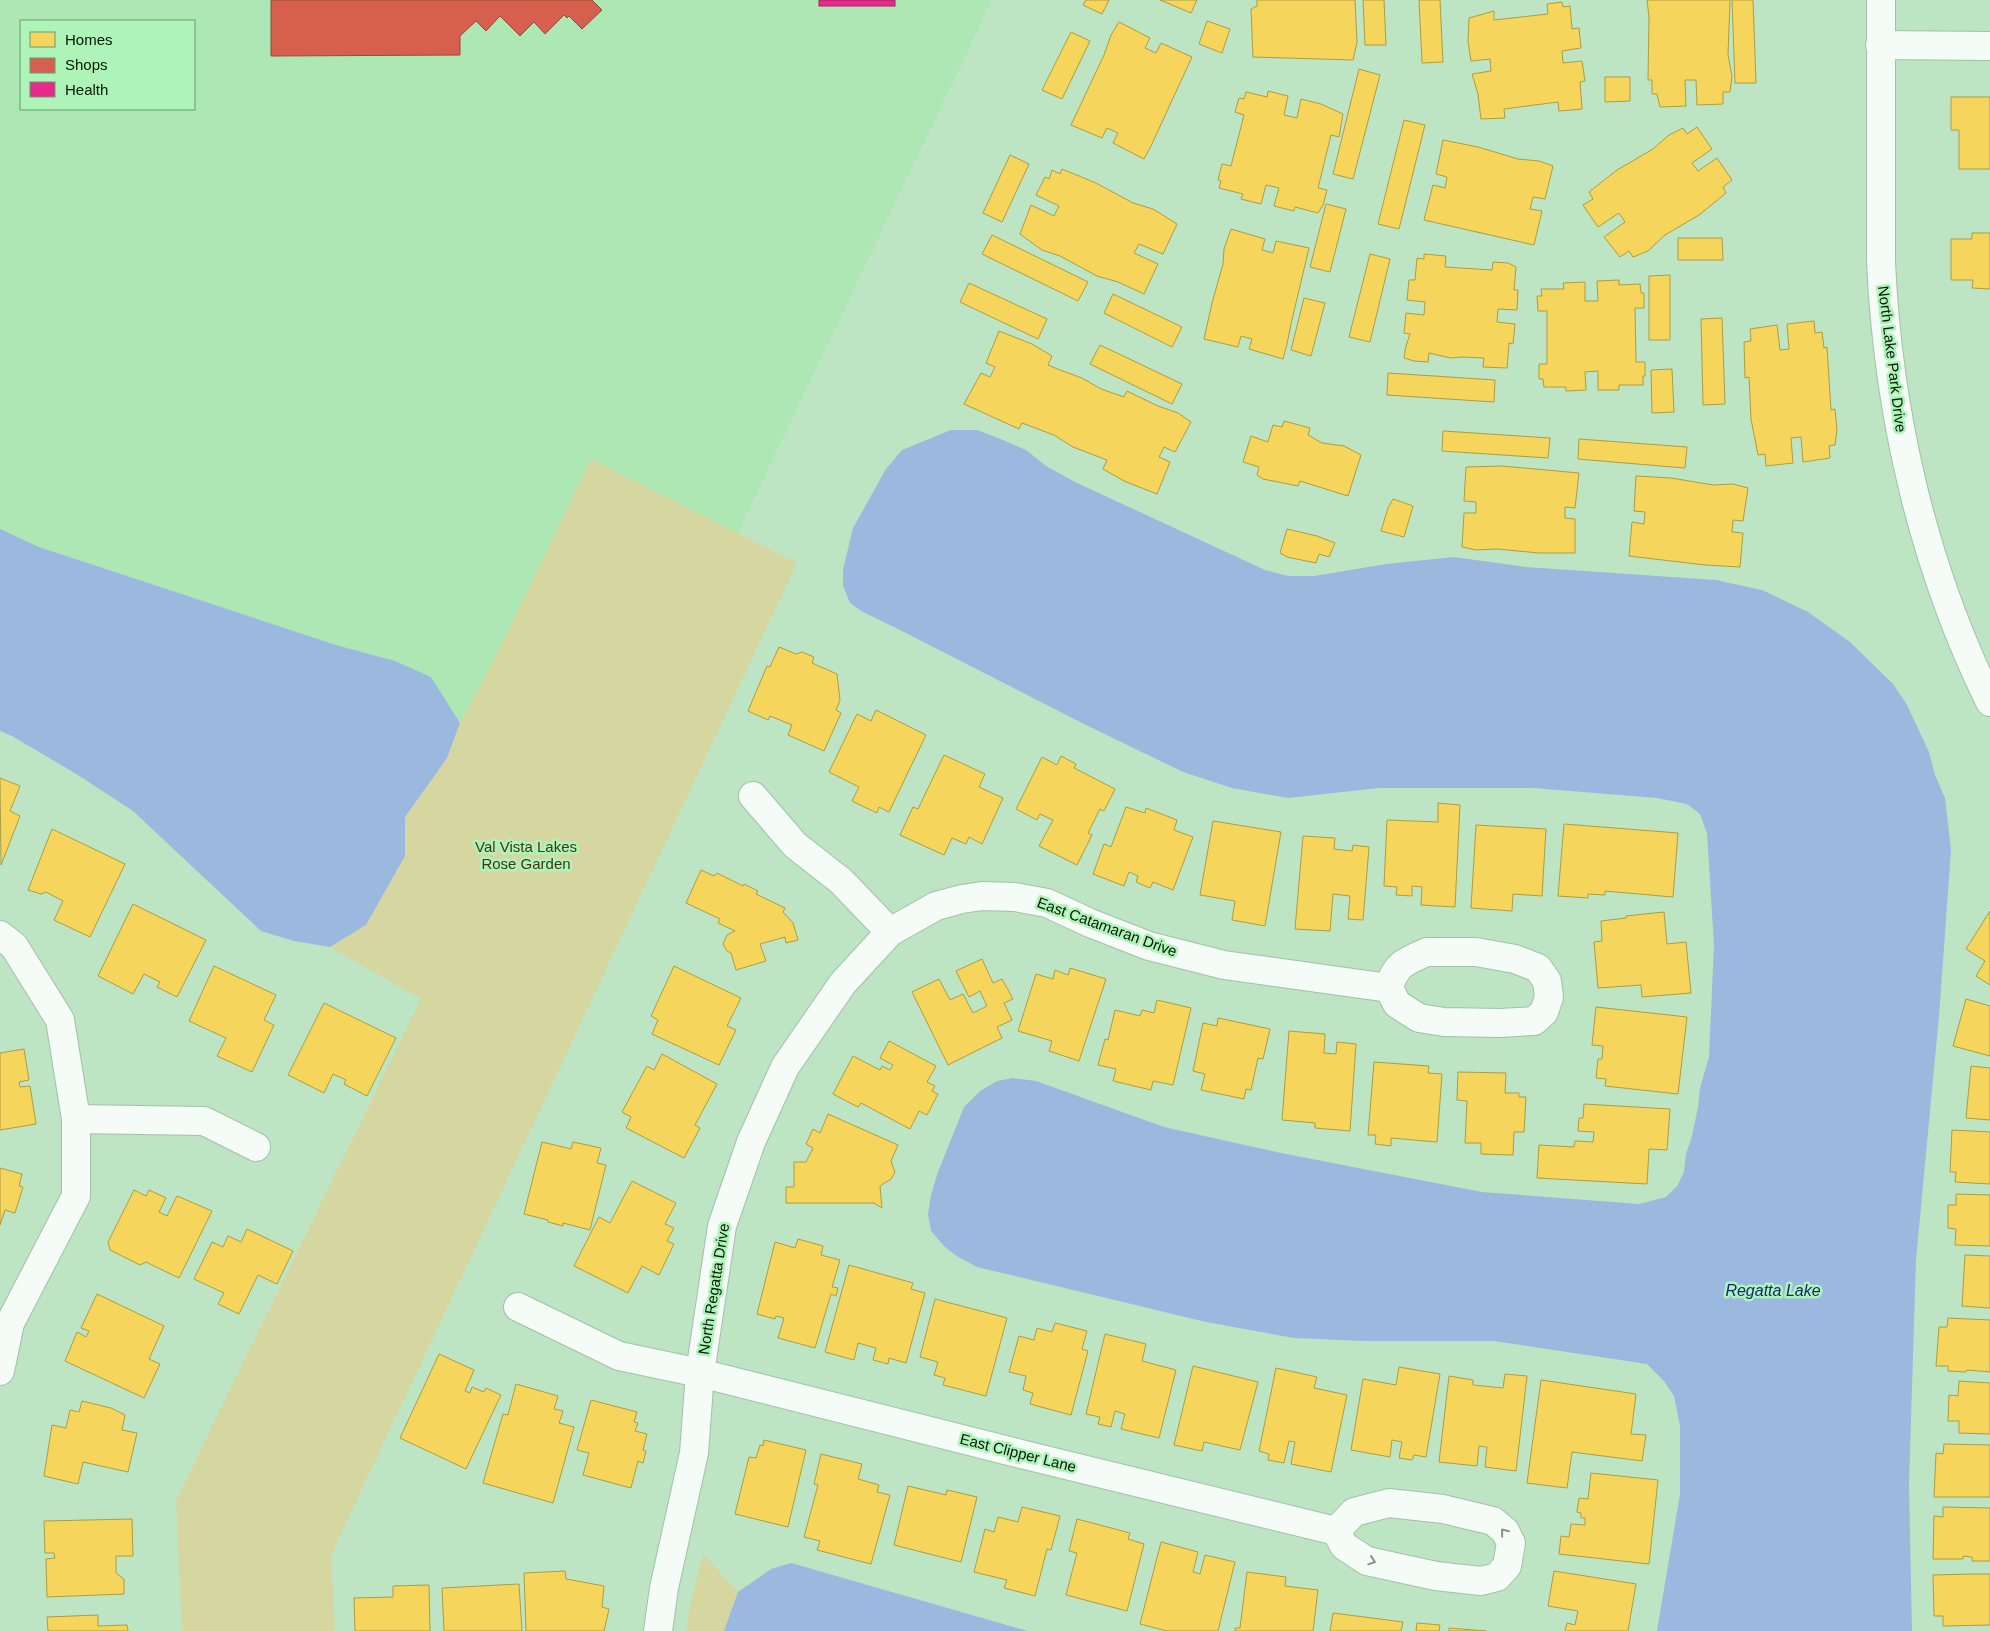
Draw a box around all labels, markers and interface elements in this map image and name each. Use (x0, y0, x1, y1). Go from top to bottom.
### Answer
legend (20, 20, 195, 110)
text: Homes (65, 31, 113, 48)
text: Shops (65, 56, 108, 73)
text: Health (65, 81, 108, 98)
street label: North Lake Park Drive (1875, 285, 1910, 433)
park label: Val Vista Lakes Rose Garden (475, 838, 577, 872)
street label: East Catamaran Drive (1035, 893, 1179, 960)
street label: North Regatta Drive (695, 1222, 732, 1356)
water label: Regatta Lake (1725, 1282, 1821, 1299)
street label: East Clipper Lane (958, 1430, 1078, 1475)
one-way arrow (1501, 1529, 1509, 1538)
one-way arrow (1367, 1555, 1375, 1565)

